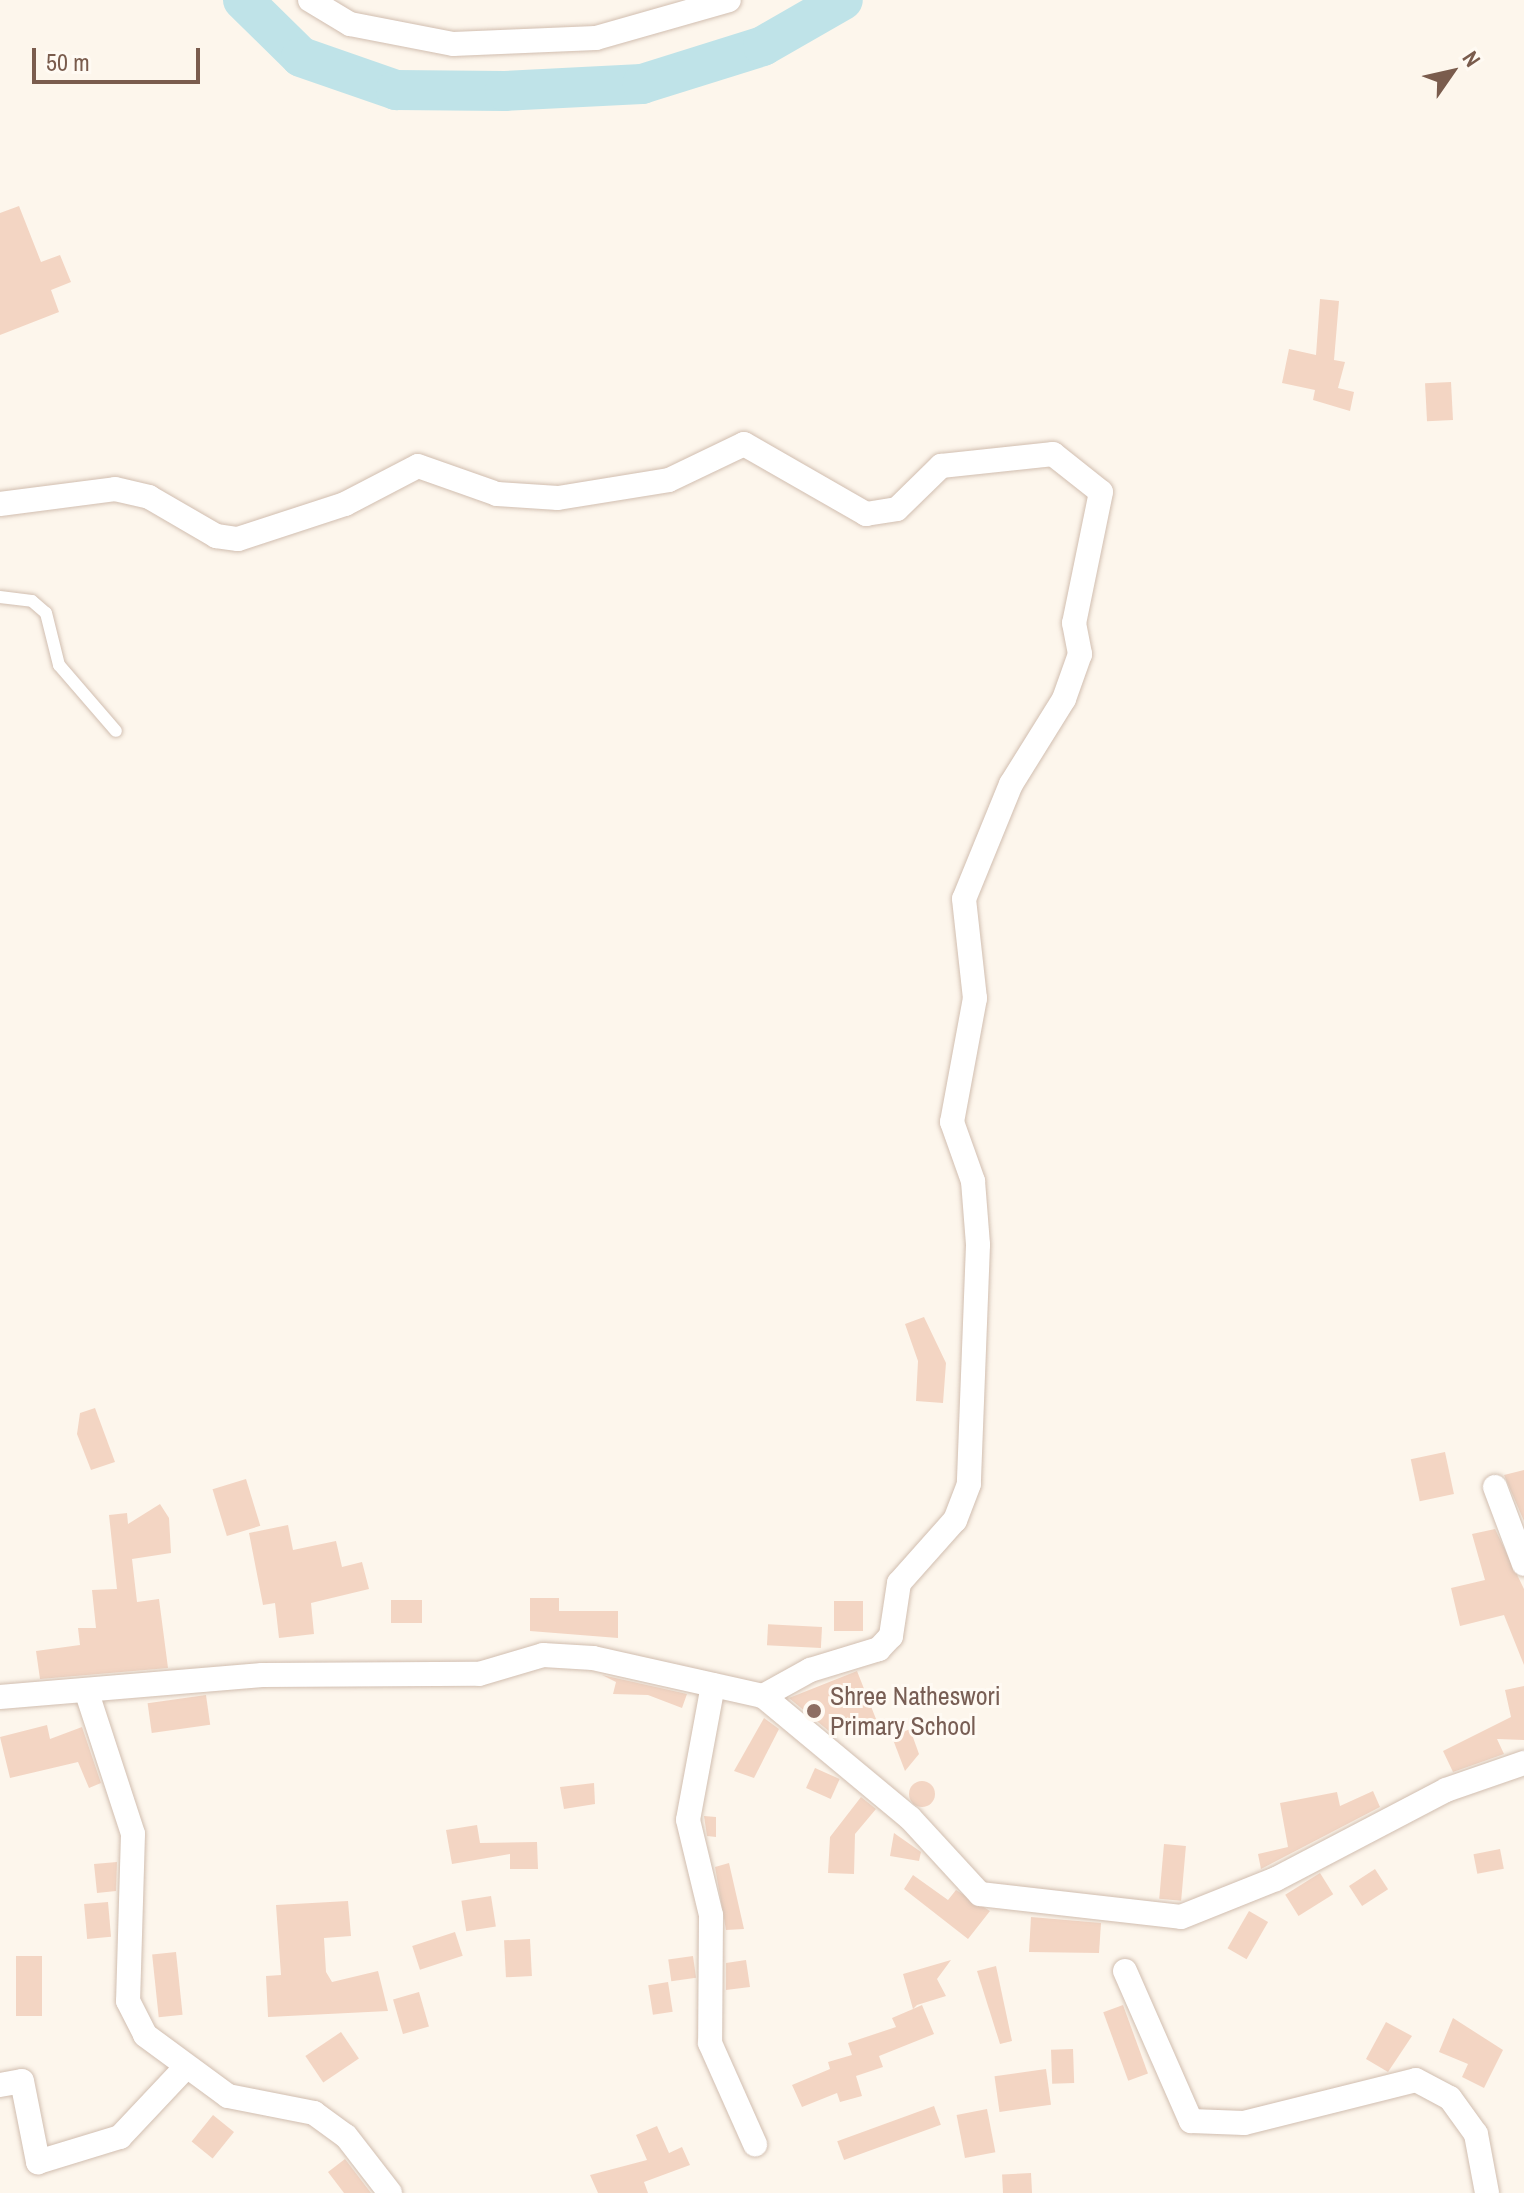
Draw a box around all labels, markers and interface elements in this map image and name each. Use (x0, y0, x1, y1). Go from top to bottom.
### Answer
scale bar (36, 32, 204, 82)
north arrow (1412, 32, 1492, 112)
text: N (1456, 45, 1488, 72)
text: 50 m (46, 46, 90, 78)
place label: Shree Natheswori Primary School (830, 1680, 1001, 1742)
marker: Shree Natheswori Primary School (805, 1702, 823, 1720)

